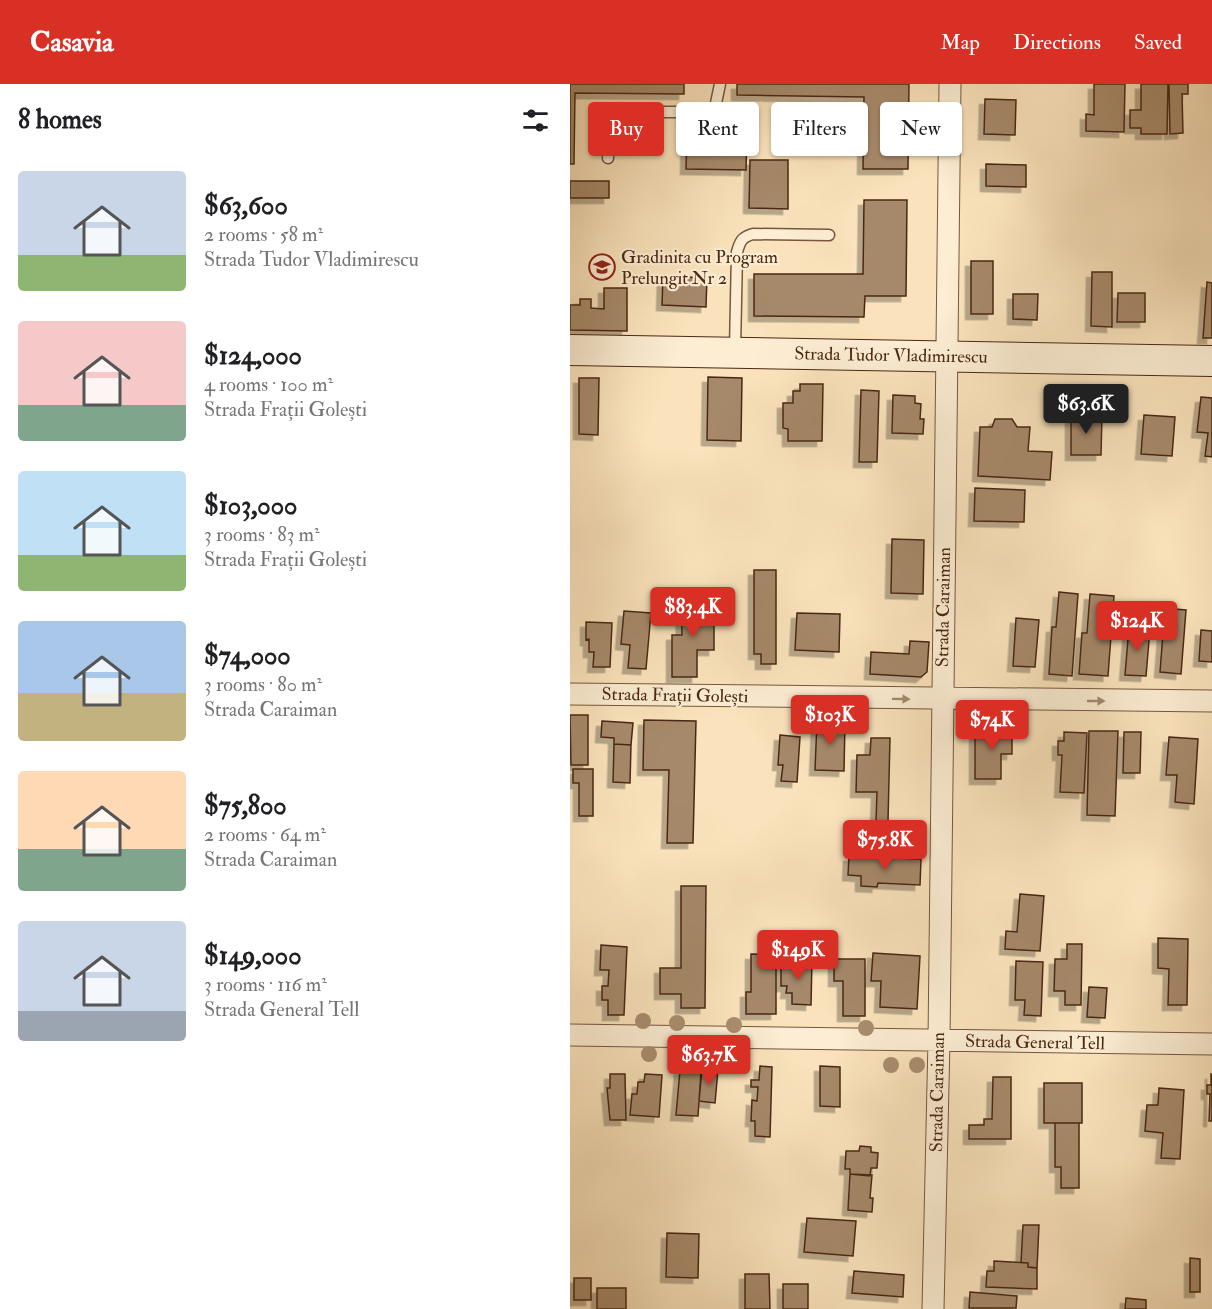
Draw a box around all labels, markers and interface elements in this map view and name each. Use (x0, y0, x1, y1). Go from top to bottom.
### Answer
text: Casavia (30, 25, 114, 60)
text: Map (940, 29, 980, 56)
text: Directions (1013, 29, 1101, 56)
text: Saved (1134, 29, 1182, 56)
chip: Buy (588, 102, 664, 156)
chip: Rent (676, 102, 759, 156)
chip: Filters (771, 102, 868, 156)
chip: New (880, 102, 962, 156)
text: 8 homes (18, 104, 102, 136)
icon: filters (519, 104, 552, 137)
text: $63,600 (204, 190, 288, 222)
icon: home (66, 195, 138, 267)
text: 2 rooms · 58 m² (204, 222, 323, 247)
place label: Gradinita cu Program Prelungit Nr 2 (621, 246, 778, 290)
text: Strada Tudor Vladimirescu (204, 247, 419, 272)
school or university icon: Gradinita cu Program Prelungit Nr 2 (587, 252, 617, 282)
text: $124,000 (204, 340, 302, 372)
street label: Strada Tudor Vladimirescu (794, 342, 988, 369)
icon: home (66, 345, 138, 417)
text: 4 rooms · 100 m² (204, 372, 333, 397)
pin: $63.6K (1037, 384, 1135, 435)
text: $63.6K (1057, 391, 1115, 416)
text: Strada Frații Golești (204, 397, 367, 422)
text: $103,000 (204, 490, 297, 522)
icon: home (66, 495, 138, 567)
text: 3 rooms · 83 m² (204, 522, 320, 547)
text: Strada Frații Golești (204, 547, 367, 572)
street label: Strada Caraiman (931, 547, 956, 667)
pin: $83.4K (644, 587, 742, 638)
text: $83.4K (664, 594, 722, 619)
pin: $124K (1095, 601, 1179, 652)
text: $124K (1110, 608, 1164, 633)
text: $74,000 (204, 640, 291, 672)
icon: home (66, 645, 138, 717)
text: 3 rooms · 80 m² (204, 672, 322, 697)
street label: Strada Frații Golești (601, 683, 749, 708)
one-way arrow (892, 694, 911, 703)
pin: $103K (788, 695, 872, 746)
one-way arrow (1087, 696, 1106, 705)
text: Strada Caraiman (204, 697, 337, 722)
pin: $74K (956, 700, 1028, 751)
text: $103K (805, 702, 855, 727)
text: $74K (970, 707, 1014, 732)
text: $75,800 (204, 790, 287, 822)
icon: home (66, 795, 138, 867)
pin: $75.8K (836, 820, 934, 871)
text: 2 rooms · 64 m² (204, 822, 326, 847)
text: $75.8K (857, 827, 913, 852)
text: Strada Caraiman (204, 847, 337, 872)
pin: $149K (756, 930, 840, 981)
text: $149K (771, 937, 825, 962)
text: $149,000 (204, 940, 302, 972)
icon: home (66, 945, 138, 1017)
text: 3 rooms · 116 m² (204, 972, 327, 997)
text: Strada General Tell (204, 997, 359, 1022)
street label: Strada General Tell (965, 1030, 1105, 1055)
street label: Strada Caraiman (925, 1032, 950, 1152)
pin: $63.7K (660, 1035, 758, 1086)
text: $63.7K (681, 1042, 737, 1067)

